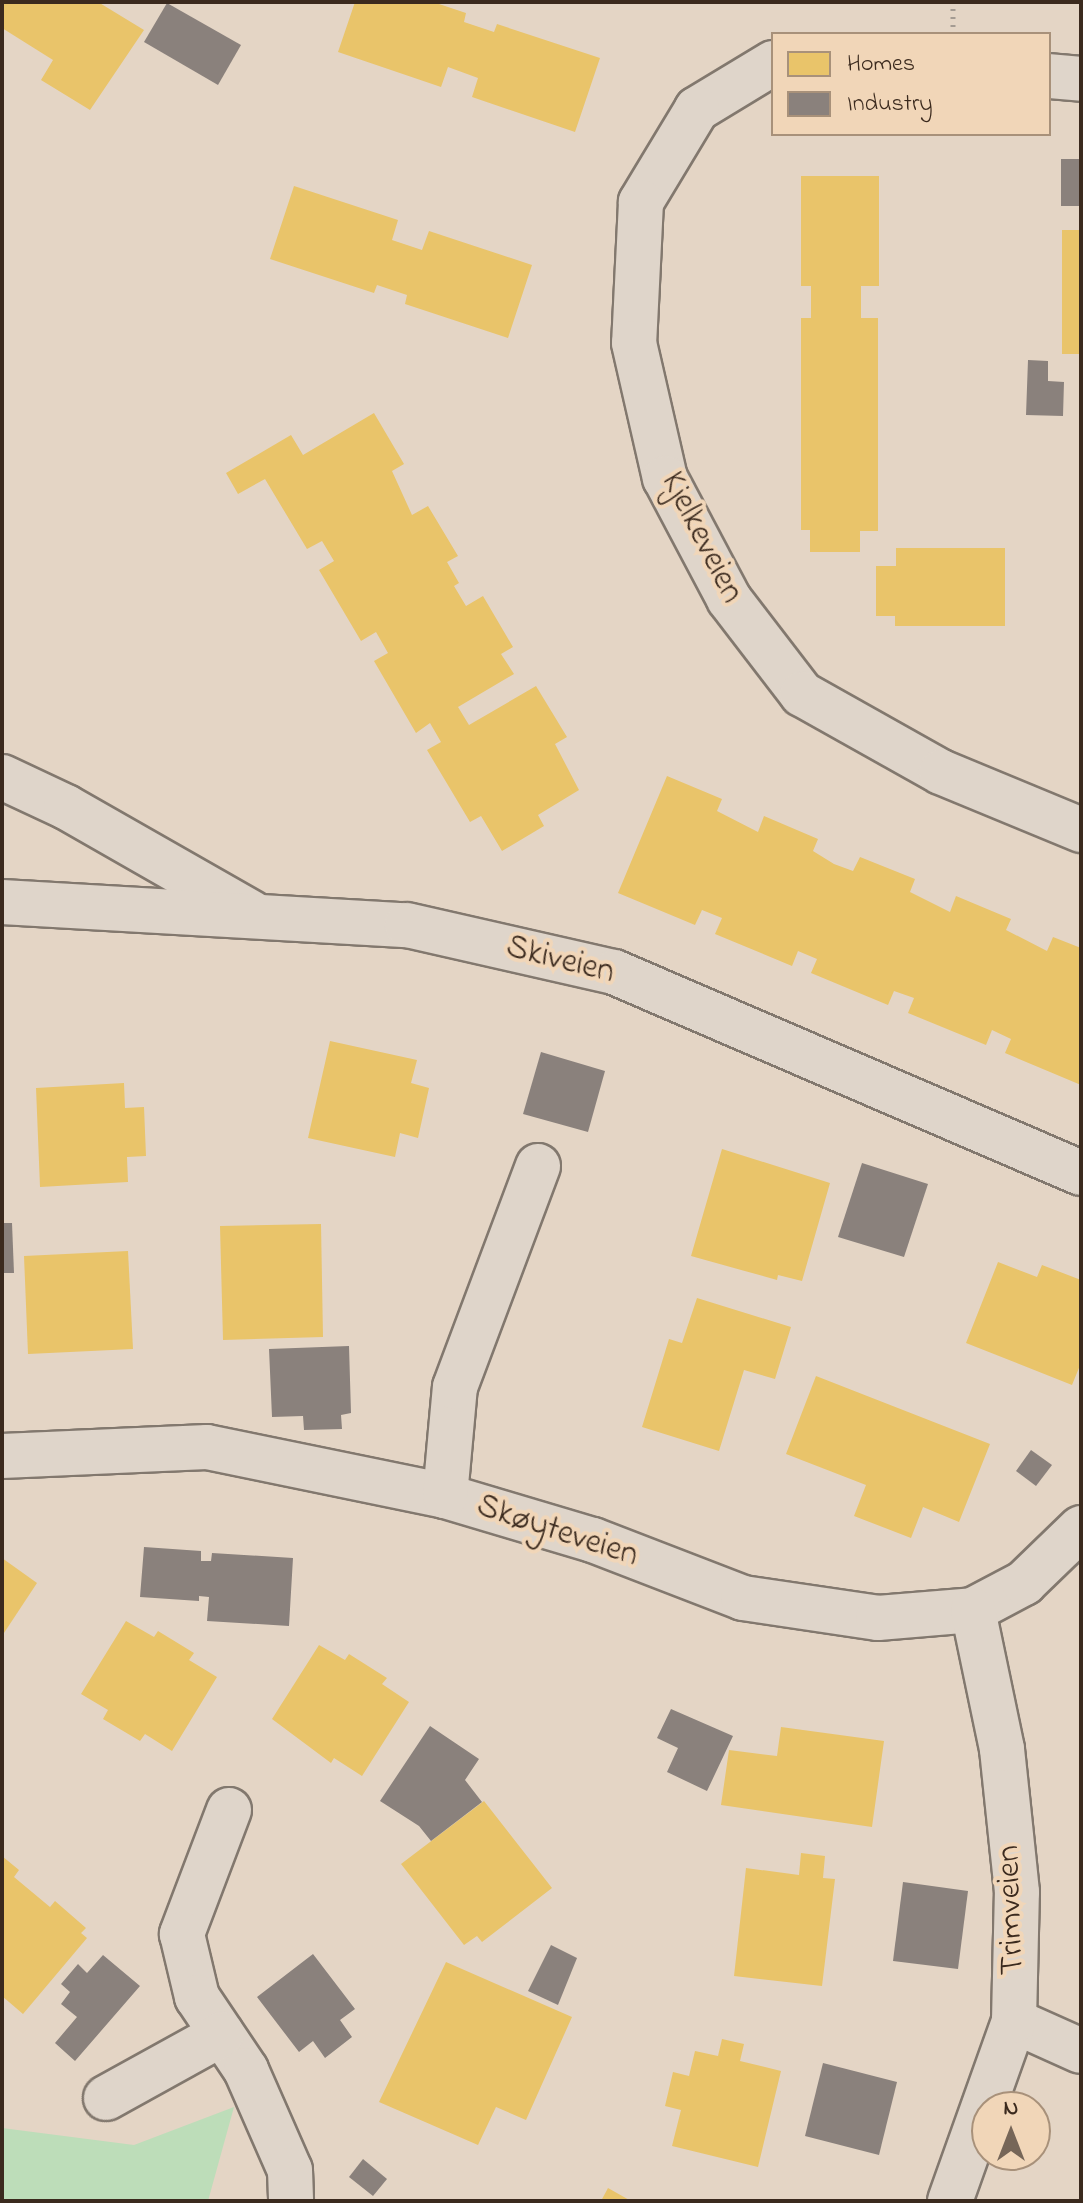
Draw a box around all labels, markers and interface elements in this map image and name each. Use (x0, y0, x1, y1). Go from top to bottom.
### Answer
legend (771, 32, 1051, 136)
text: Homes (847, 47, 915, 82)
text: Industry (847, 87, 933, 122)
street label: Kjelkeveien (651, 466, 751, 610)
street label: Skiveien (502, 928, 618, 994)
street label: Skøyteveien (471, 1487, 643, 1577)
street label: Trimveien (989, 1844, 1035, 1976)
north arrow (971, 2091, 1051, 2171)
text: N (1004, 2093, 1018, 2125)

